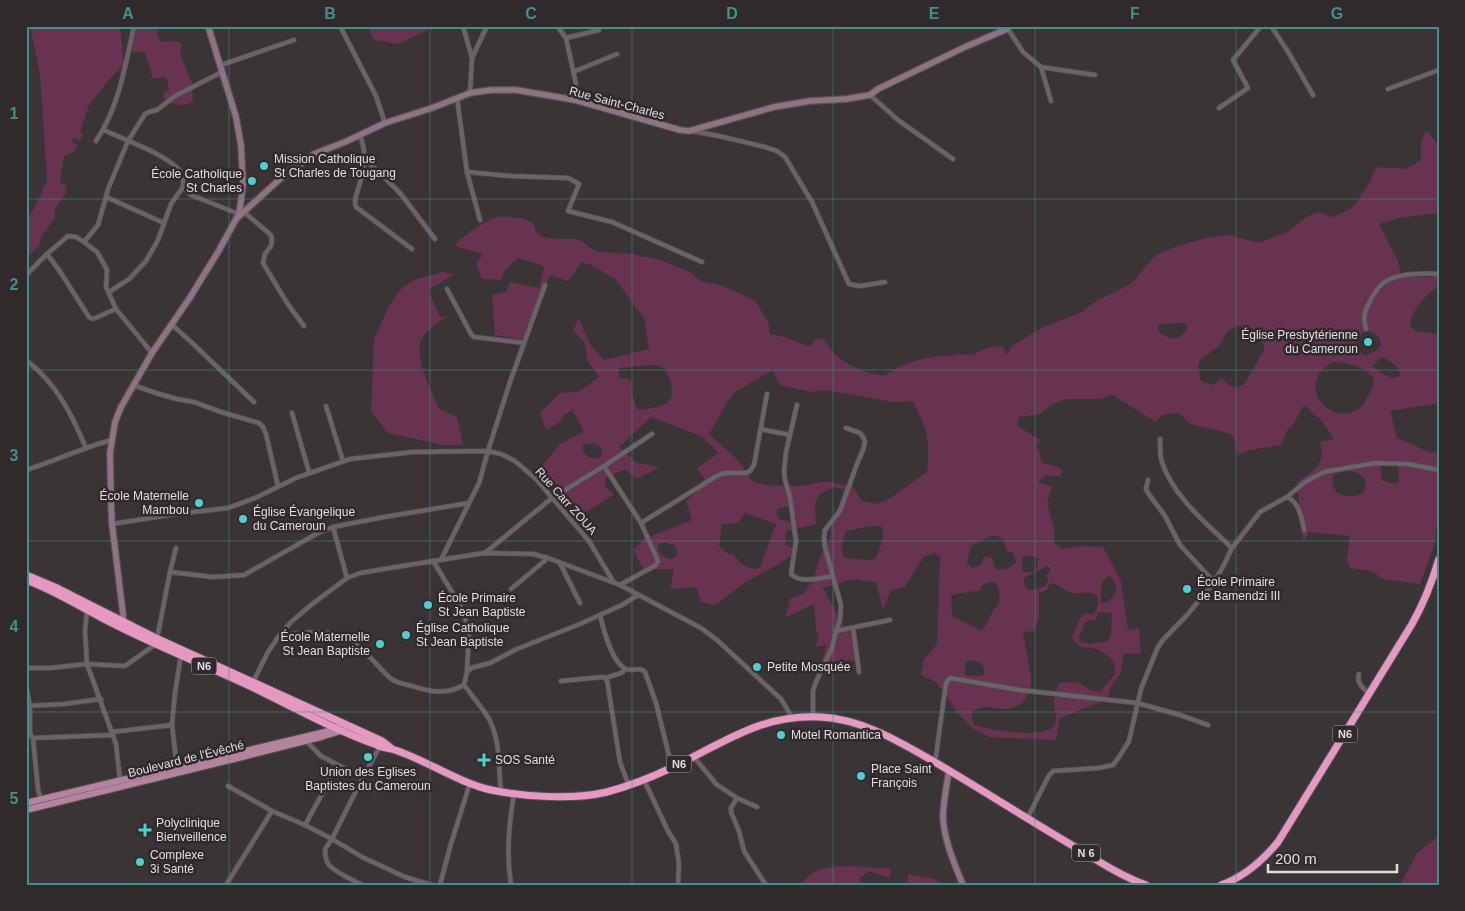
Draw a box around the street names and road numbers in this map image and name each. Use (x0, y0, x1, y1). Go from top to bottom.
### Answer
street label: Rue Saint-Charles (568, 84, 666, 122)
street label: Rue Carr ZOUA (532, 465, 600, 537)
road number: N6 (192, 658, 216, 674)
road number: N6 (1332, 726, 1358, 742)
street label: Boulevard de l'Évêché (126, 737, 246, 780)
road number: N6 (666, 756, 692, 772)
road number: N 6 (1072, 844, 1100, 861)

